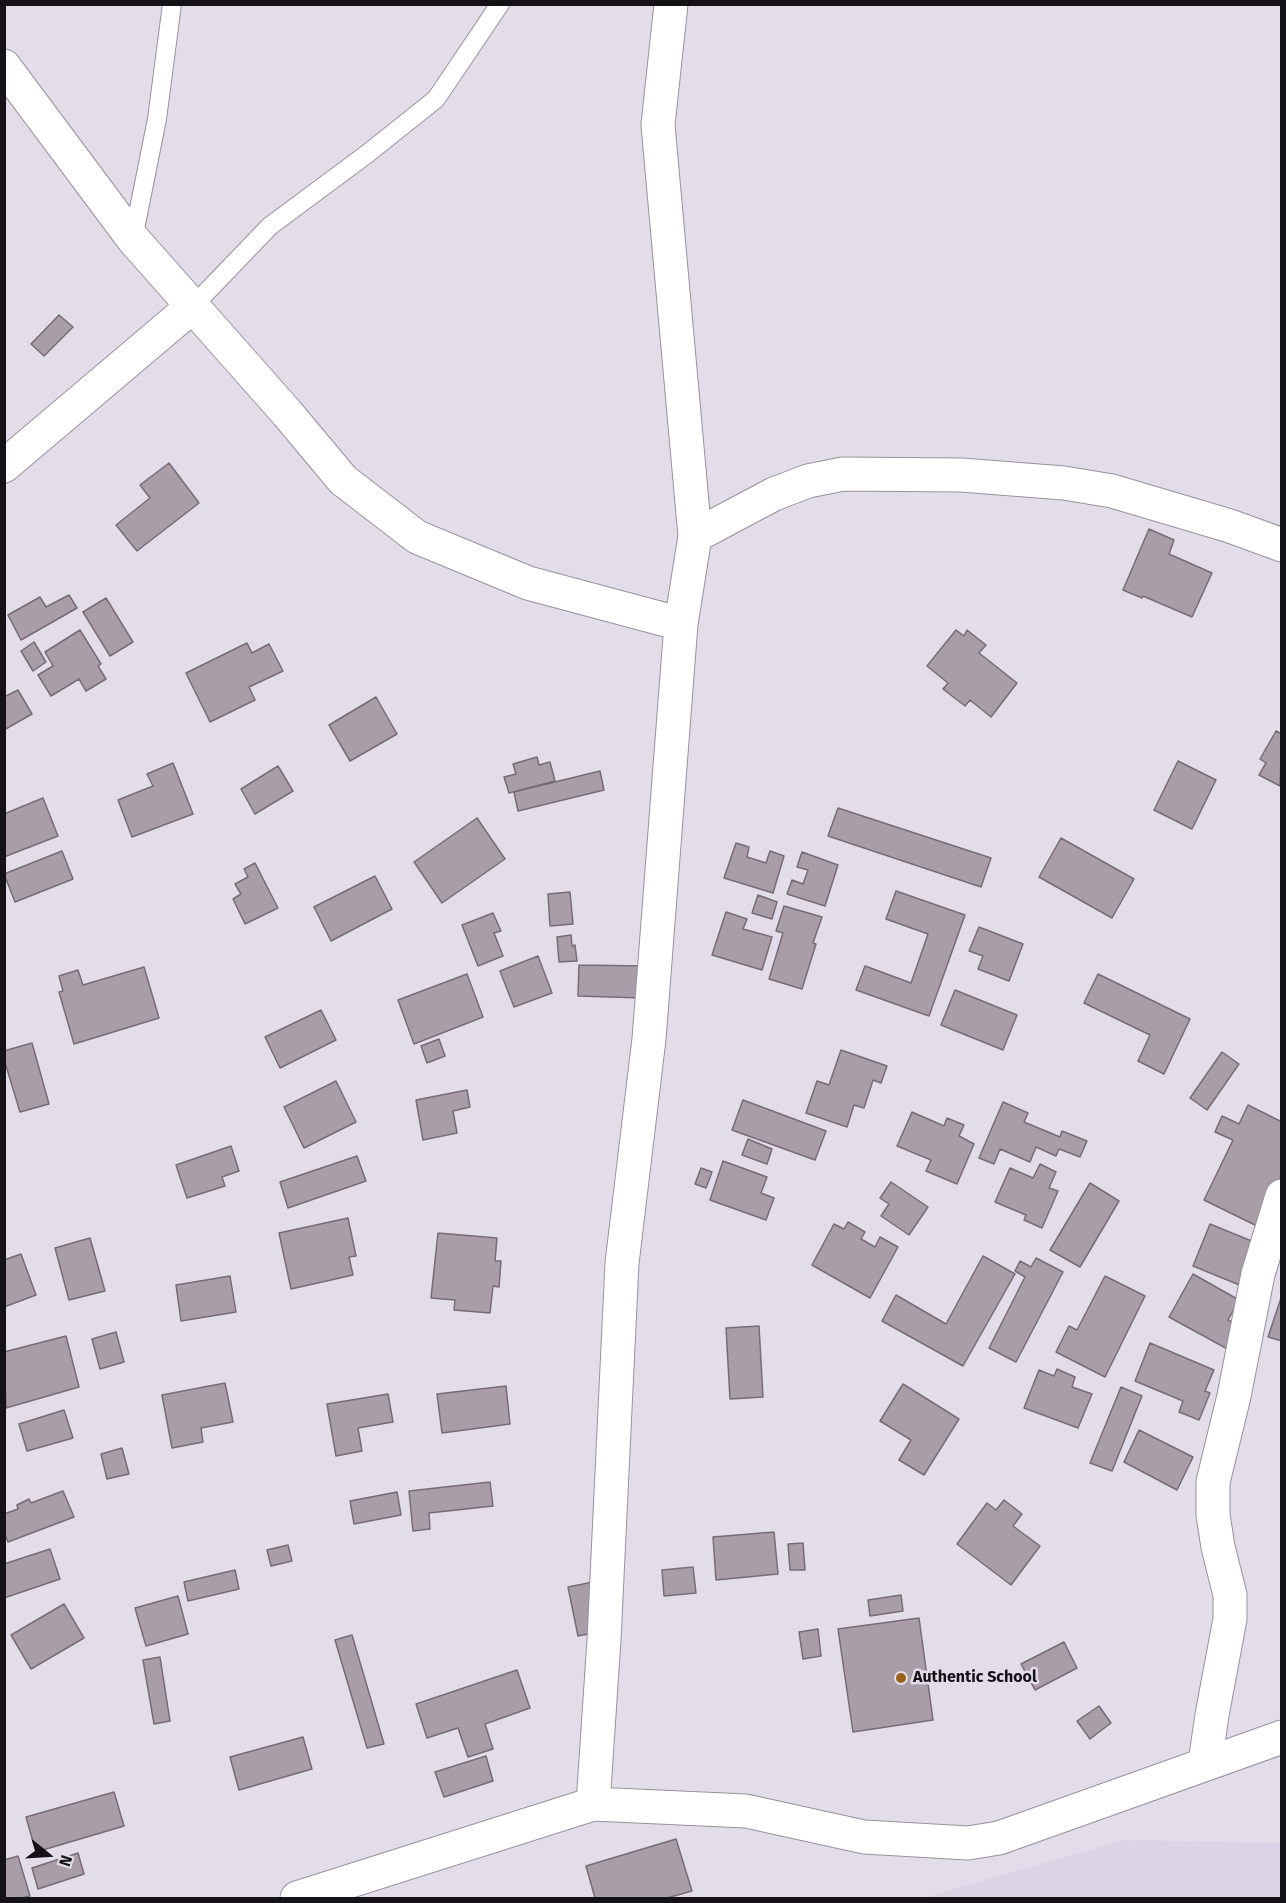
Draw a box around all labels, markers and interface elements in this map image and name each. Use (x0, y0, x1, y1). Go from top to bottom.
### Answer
place label: Authentic School (913, 1668, 1037, 1688)
marker: Authentic School (894, 1671, 908, 1685)
north arrow (18, 1825, 78, 1885)
text: N (55, 1853, 76, 1869)

